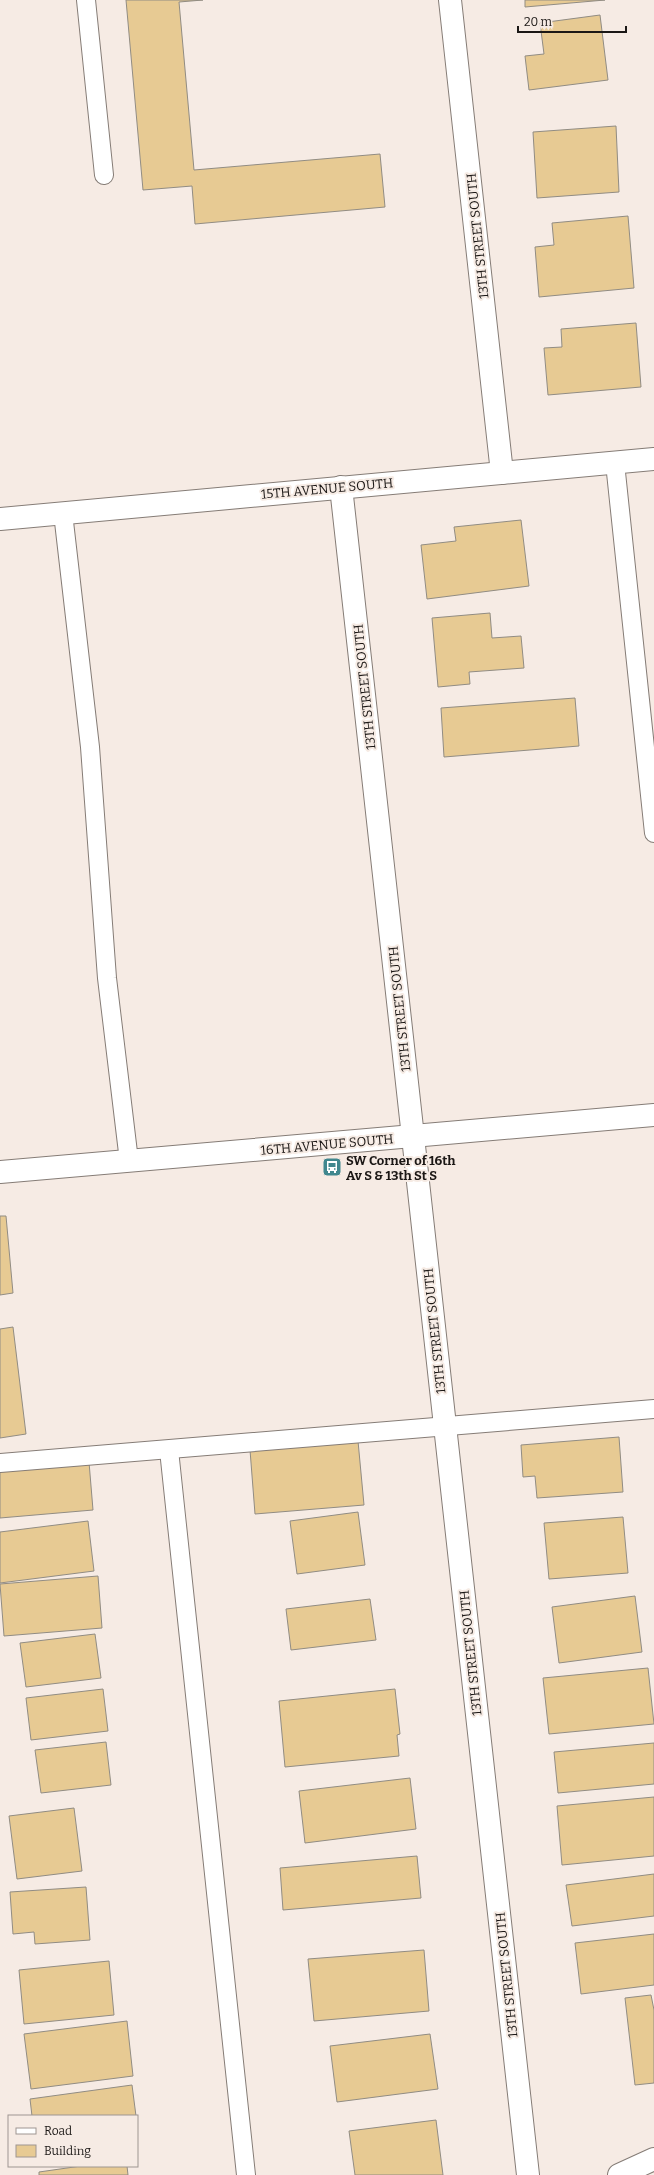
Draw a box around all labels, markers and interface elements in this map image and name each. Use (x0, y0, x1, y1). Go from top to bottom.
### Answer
scale bar (518, 8, 626, 34)
text: 20 m (524, 15, 553, 29)
street label: 13TH STREET SOUTH (463, 172, 492, 300)
street label: 15TH AVENUE SOUTH (260, 475, 394, 502)
street label: 13TH STREET SOUTH (350, 623, 379, 751)
street label: 13TH STREET SOUTH (385, 945, 414, 1073)
street label: 16TH AVENUE SOUTH (260, 1131, 394, 1158)
place label: SW Corner of 16th Av S & 13th St S (346, 1153, 456, 1183)
bus stop icon: SW Corner of 16th Av S & 13th St S (321, 1156, 343, 1178)
street label: 13TH STREET SOUTH (420, 1267, 449, 1395)
street label: 13TH STREET SOUTH (456, 1589, 485, 1717)
street label: 13TH STREET SOUTH (492, 1911, 521, 2039)
legend (8, 2115, 138, 2167)
text: Road (44, 2124, 72, 2138)
text: Building (44, 2144, 91, 2158)

